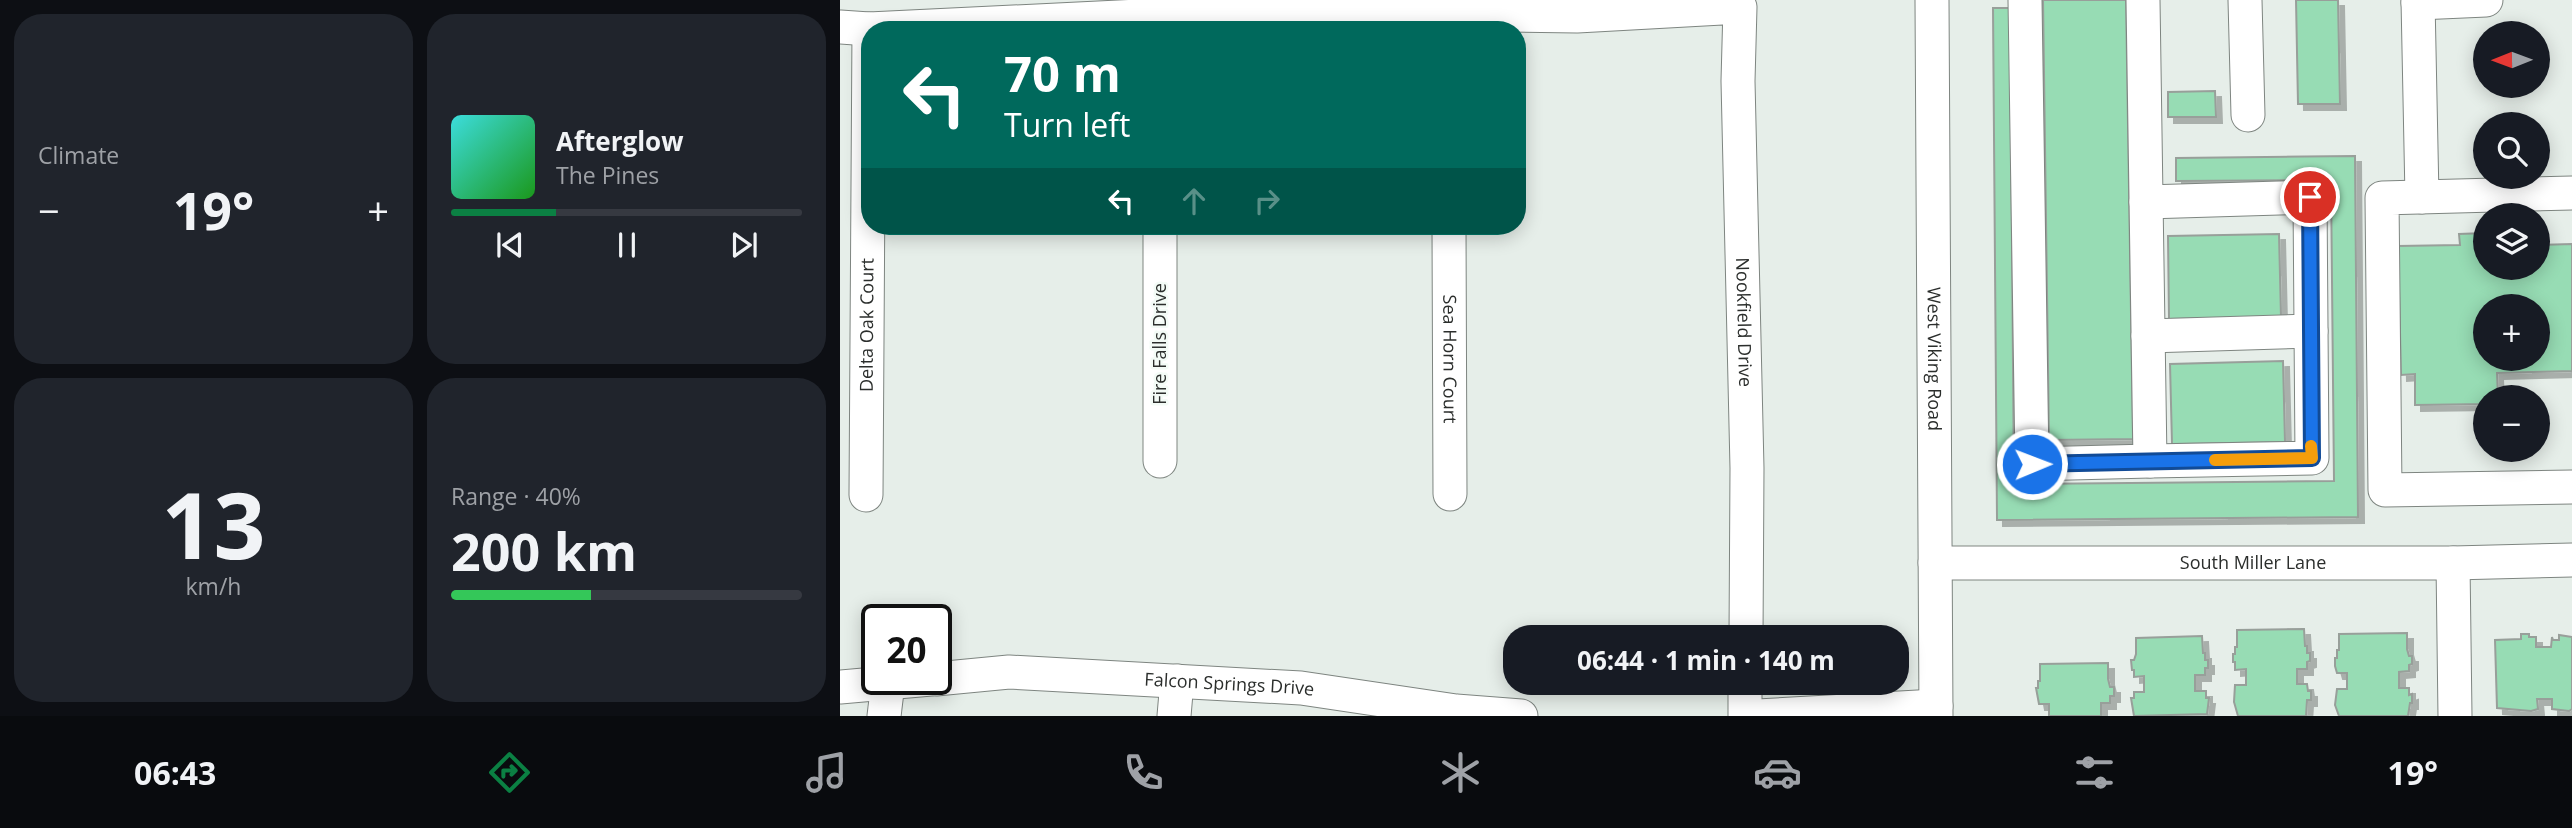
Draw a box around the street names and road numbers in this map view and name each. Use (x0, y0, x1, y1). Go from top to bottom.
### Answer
street label: Nookfield Drive (1731, 257, 1758, 387)
street label: Delta Oak Court (854, 258, 879, 392)
street label: Fire Falls Drive (1147, 283, 1171, 405)
street label: West Viking Road (1923, 287, 1947, 431)
street label: Sea Horn Court (1438, 295, 1463, 423)
street label: South Miller Lane (2180, 550, 2326, 574)
street label: Falcon Springs Drive (1144, 666, 1316, 701)

